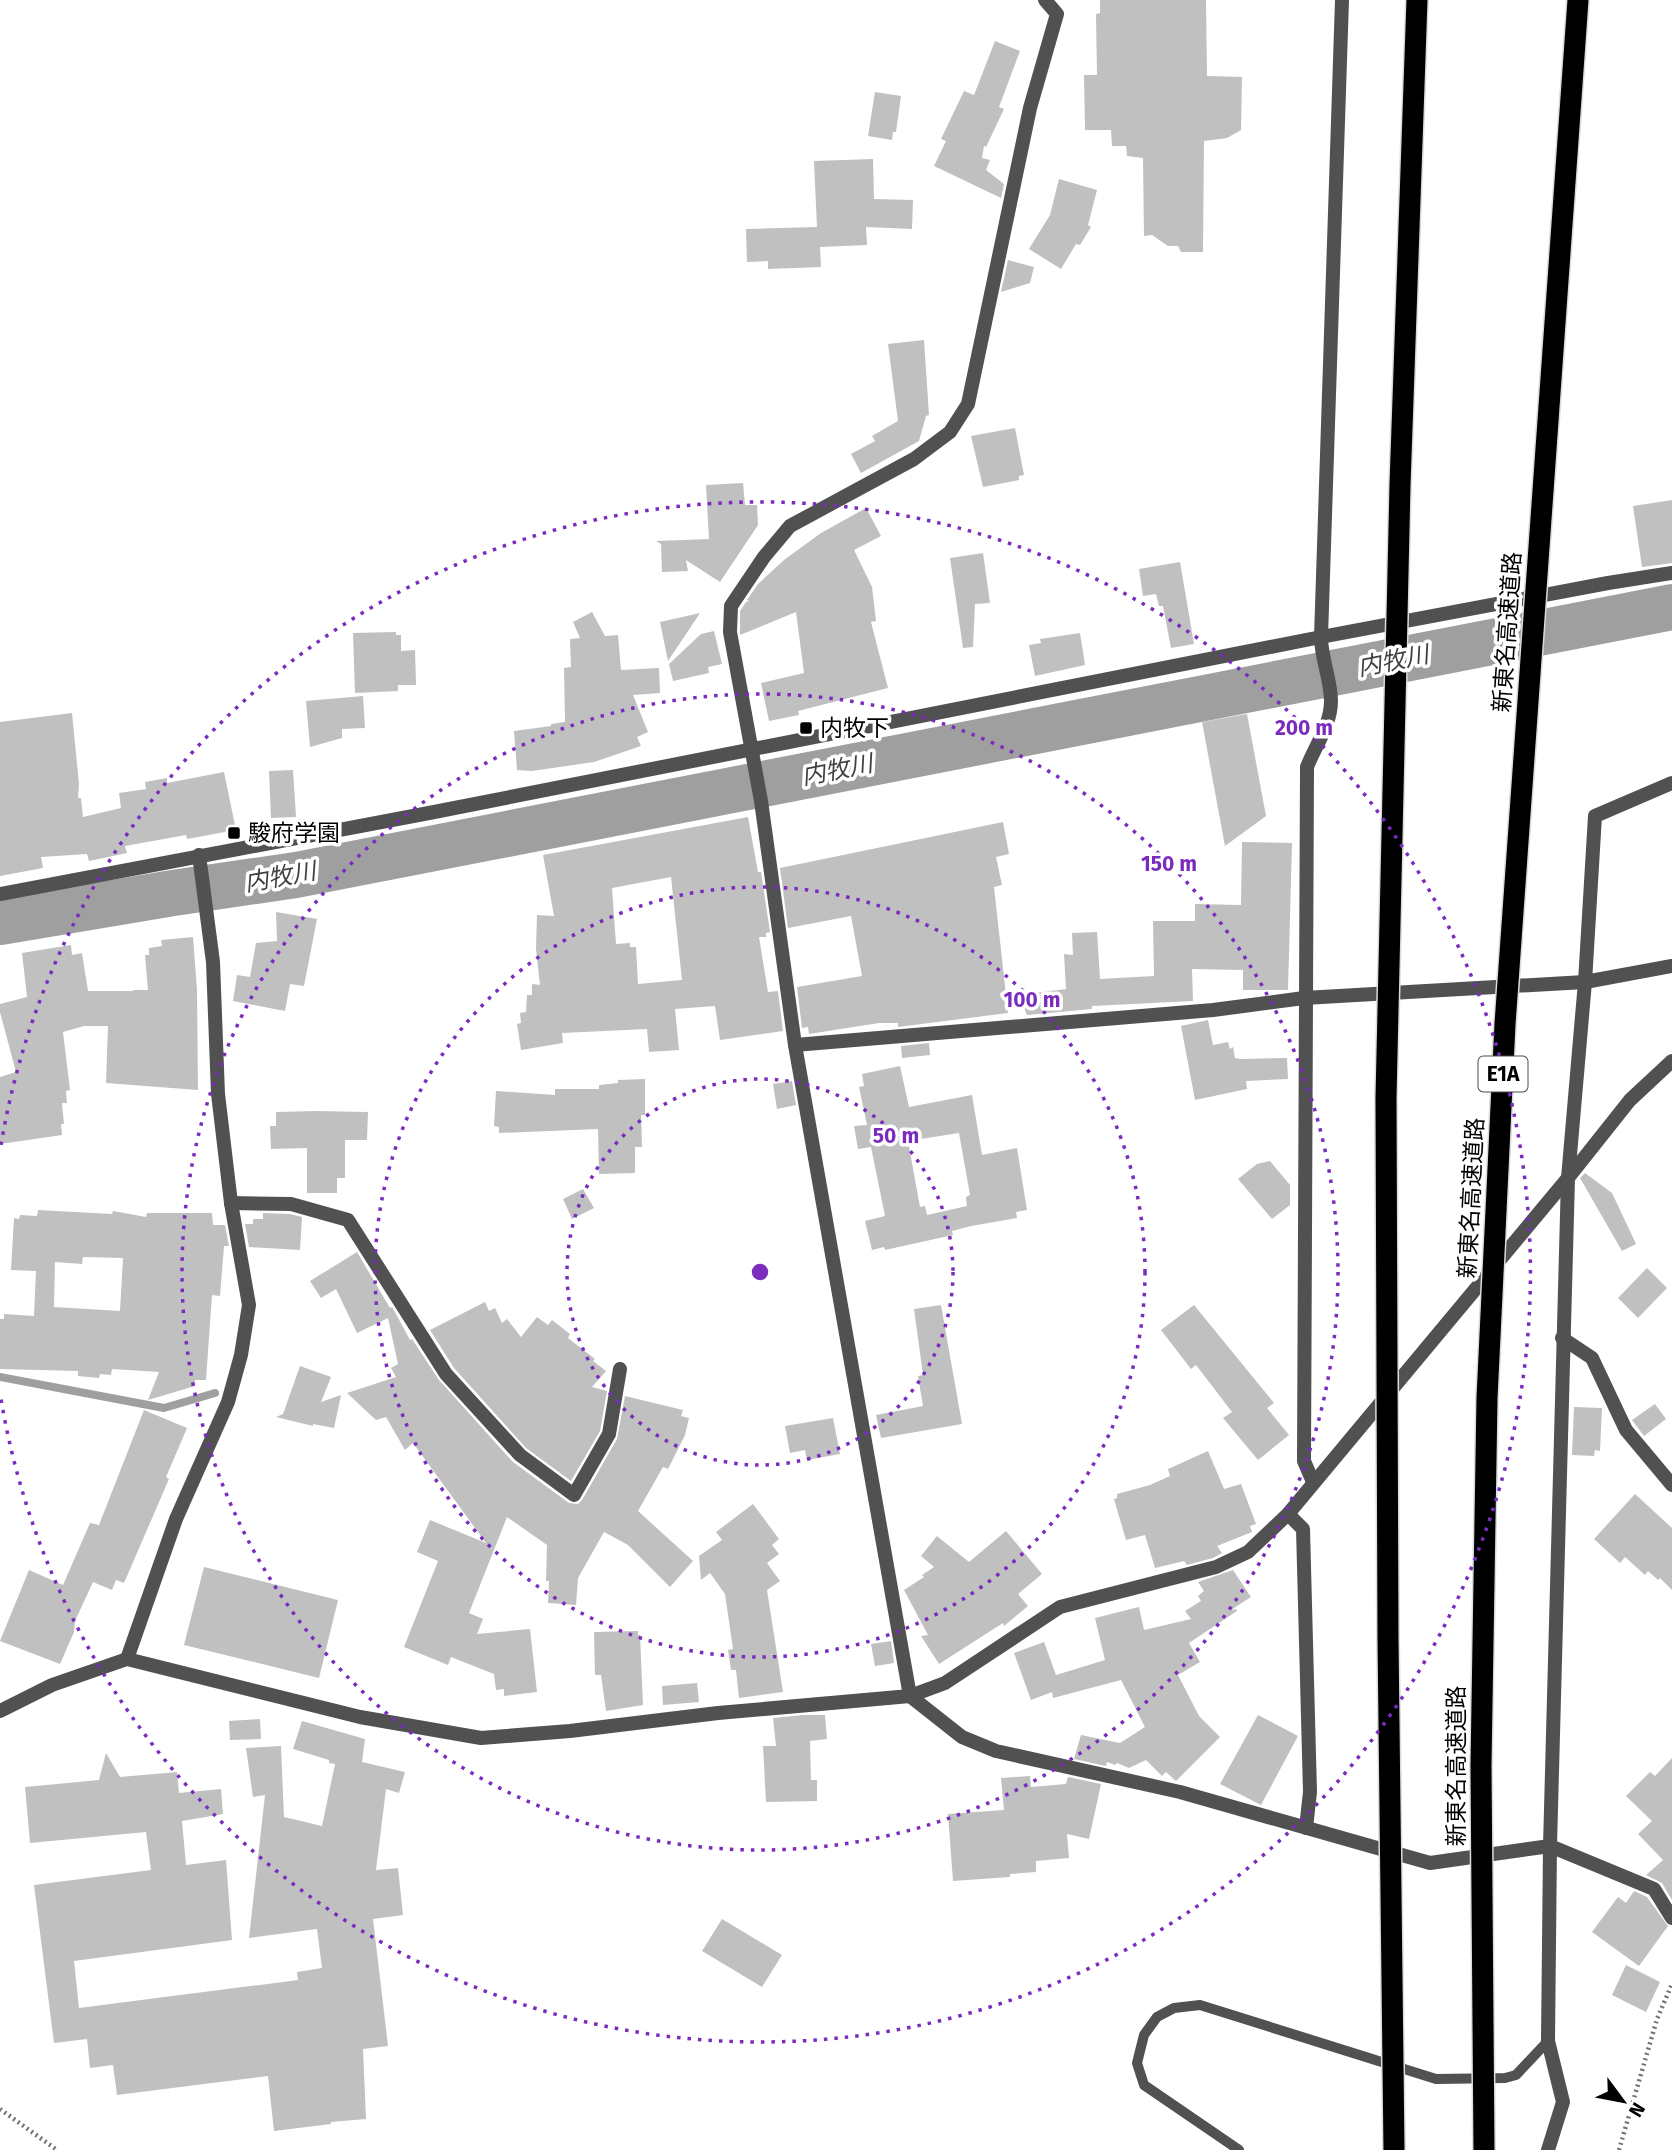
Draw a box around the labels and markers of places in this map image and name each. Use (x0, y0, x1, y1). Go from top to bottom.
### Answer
place label: 内牧下 (820, 714, 889, 742)
marker: 内牧下 (798, 720, 814, 736)
place label: 駿府学園 (248, 819, 340, 847)
marker: 駿府学園 (226, 825, 242, 841)
centre of rings (748, 1260, 772, 1284)

